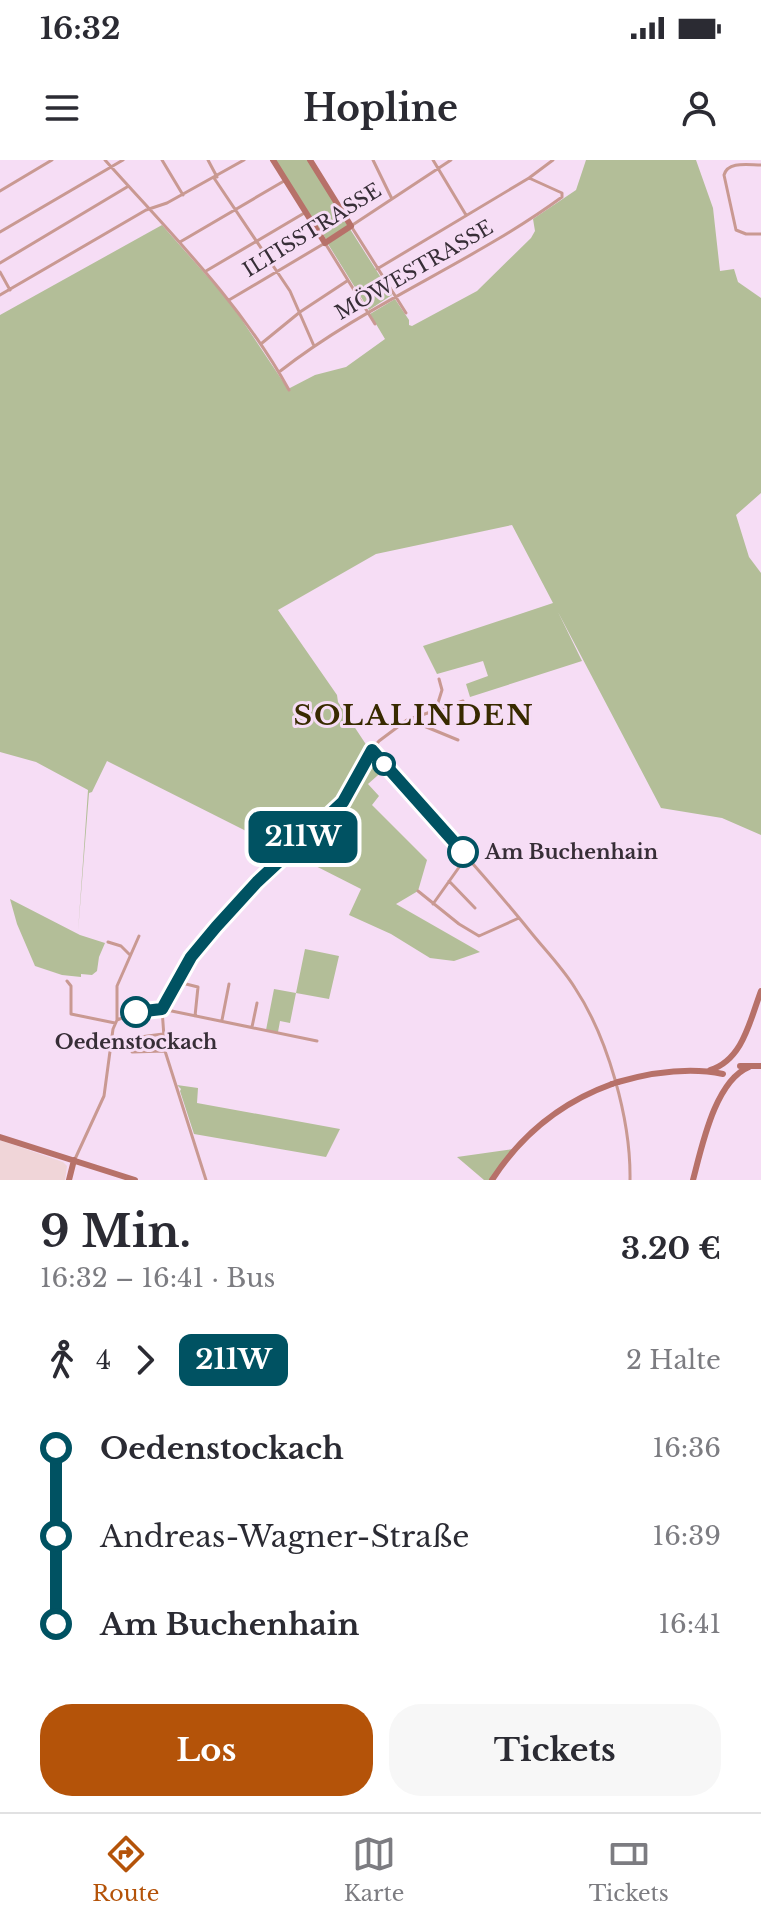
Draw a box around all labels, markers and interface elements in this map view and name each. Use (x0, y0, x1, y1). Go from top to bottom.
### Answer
text: 16:32 (40, 10, 120, 47)
icon: menu (40, 86, 84, 130)
text: Hopline (303, 86, 458, 131)
icon: person (677, 86, 721, 130)
street label: ILTISSTRASSE (239, 178, 385, 282)
street label: MÖWESTRASSE (330, 214, 497, 325)
district label: SOLALINDEN (293, 698, 535, 733)
unlabelled marker (373, 753, 395, 775)
line badge: 211W (247, 811, 359, 863)
text: 211W (264, 819, 342, 854)
marker: Am Buchenhain (448, 837, 478, 867)
place label: Am Buchenhain (484, 840, 658, 864)
marker: Oedenstockach (121, 997, 151, 1027)
place label: Oedenstockach (55, 1030, 218, 1054)
text: 9 Min. (40, 1204, 191, 1259)
text: 3.20 € (621, 1230, 721, 1267)
text: 16:32 – 16:41 · Bus (40, 1262, 275, 1294)
icon: walk (40, 1338, 84, 1382)
icon: forward (123, 1338, 167, 1382)
text: 211W (195, 1342, 272, 1377)
text: 4 (96, 1344, 111, 1376)
text: 2 Halte (626, 1344, 721, 1376)
text: Oedenstockach (100, 1430, 344, 1467)
text: 16:36 (653, 1432, 721, 1464)
text: Andreas-Wagner-Straße (100, 1518, 470, 1555)
text: 16:39 (653, 1520, 721, 1552)
text: Am Buchenhain (100, 1606, 359, 1643)
text: 16:41 (658, 1608, 721, 1640)
button: Los (40, 1704, 373, 1796)
button: Tickets (389, 1704, 721, 1796)
tab: Route (92, 1832, 159, 1907)
tab: Karte (344, 1832, 404, 1907)
tab: Tickets (589, 1832, 669, 1907)

